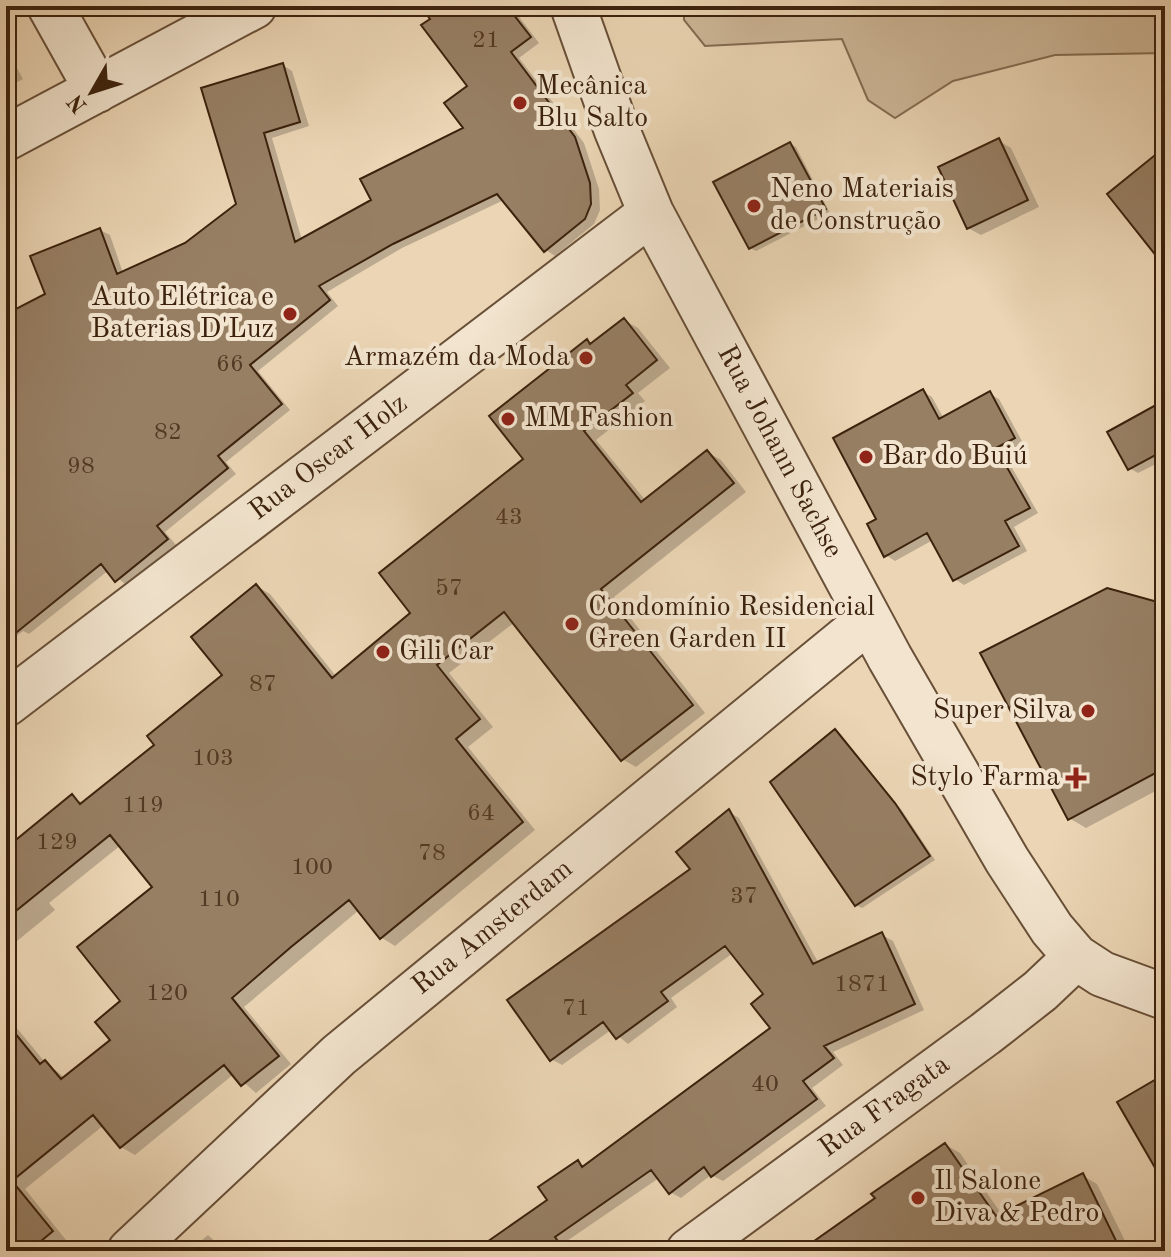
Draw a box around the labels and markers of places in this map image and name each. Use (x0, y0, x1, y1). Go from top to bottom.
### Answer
place label: Mecânica Blu Salto (536, 73, 648, 133)
marker: Mecânica Blu Salto (511, 94, 529, 112)
place label: Neno Materiais de Construção (770, 176, 954, 236)
marker: Neno Materiais de Construção (745, 197, 763, 215)
place label: Auto Elétrica e Baterias D'Luz (91, 284, 274, 344)
marker: Auto Elétrica e Baterias D'Luz (281, 305, 299, 323)
place label: Armazém da Moda (344, 344, 570, 372)
marker: Armazém da Moda (577, 349, 595, 367)
place label: MM Fashion (524, 405, 674, 433)
marker: MM Fashion (499, 410, 517, 428)
place label: Bar do Buiú (882, 443, 1028, 471)
marker: Bar do Buiú (857, 448, 875, 466)
place label: Condomínio Residencial Green Garden II (588, 594, 875, 654)
marker: Condomínio Residencial Green Garden II (563, 615, 581, 633)
place label: Gili Car (399, 638, 494, 666)
marker: Gili Car (374, 643, 392, 661)
place label: Super Silva (933, 697, 1072, 725)
marker: Super Silva (1079, 702, 1097, 720)
place label: Stylo Farma (910, 764, 1060, 792)
marker: Stylo Farma (1067, 769, 1085, 787)
place label: Il Salone Diva & Pedro (934, 1168, 1099, 1228)
marker: Il Salone Diva & Pedro (909, 1189, 927, 1207)

